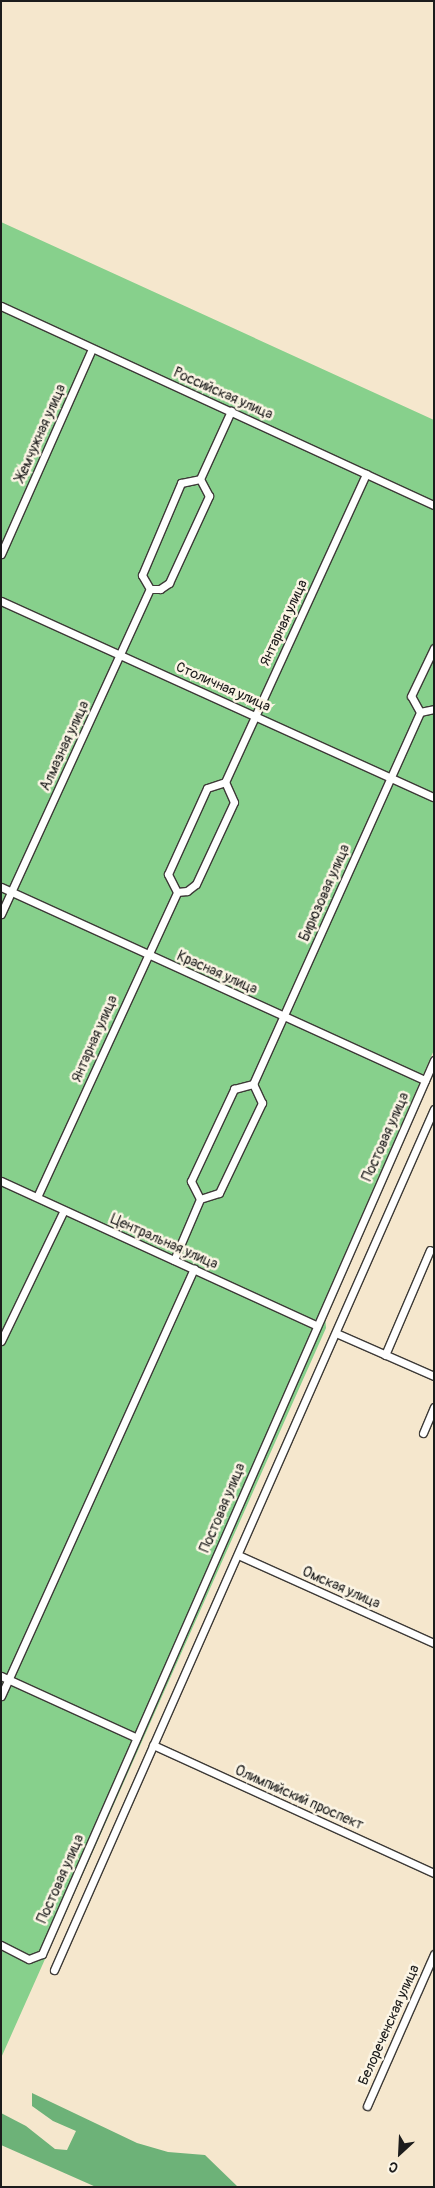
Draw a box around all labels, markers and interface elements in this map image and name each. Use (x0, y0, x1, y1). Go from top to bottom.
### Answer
street label: Российская улица (171, 365, 275, 423)
street label: Жемчужная улица (12, 382, 70, 484)
street label: Янтарная улица (257, 577, 311, 669)
street label: Столичная улица (173, 659, 273, 715)
street label: Алмазная улица (37, 699, 93, 793)
street label: Бирюзовая улица (296, 842, 354, 944)
street label: Красная улица (174, 948, 260, 998)
street label: Янтарная улица (68, 993, 122, 1085)
street label: Постовая улица (359, 1090, 413, 1184)
street label: Центральная улица (108, 1211, 220, 1273)
street label: Постовая улица (197, 1461, 249, 1555)
street label: Омская улица (299, 1563, 383, 1613)
street label: Олимпийский проспект (232, 1762, 366, 1834)
street label: Постовая улица (34, 1832, 88, 1926)
street label: Белореченская улица (355, 1962, 423, 2088)
north arrow (375, 2128, 425, 2178)
text: С (386, 2158, 401, 2177)

